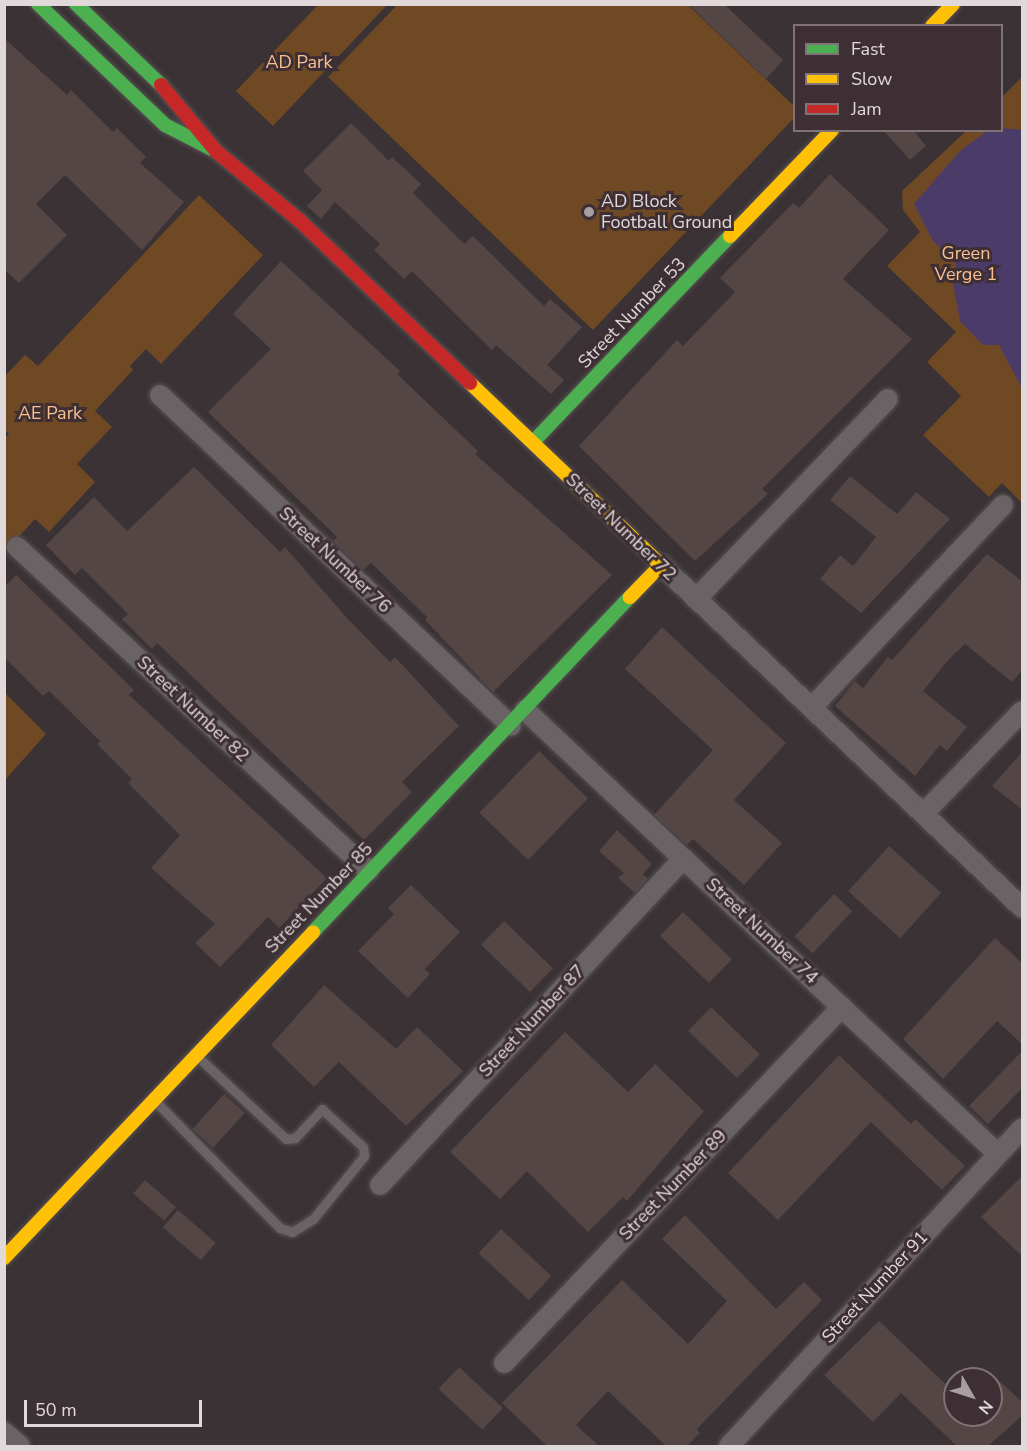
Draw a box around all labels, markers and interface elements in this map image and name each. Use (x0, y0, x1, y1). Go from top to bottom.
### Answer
legend (793, 24, 1003, 132)
text: Fast (851, 37, 885, 61)
park label: AD Park (265, 51, 333, 73)
text: Slow (851, 67, 892, 91)
text: Jam (851, 97, 882, 121)
place label: AD Block Football Ground (601, 191, 732, 234)
marker: AD Block Football Ground (582, 205, 596, 219)
park label: Green Verge 1 (935, 243, 997, 286)
street label: Street Number 53 (574, 253, 690, 373)
park label: AE Park (18, 402, 82, 424)
street label: Street Number 72 (561, 469, 681, 585)
street label: Street Number 76 (275, 503, 395, 617)
street label: Street Number 82 (133, 652, 253, 766)
street label: Street Number 85 (261, 838, 377, 958)
street label: Street Number 74 (702, 874, 822, 988)
street label: Street Number 87 (475, 961, 589, 1081)
street label: Street Number 89 (615, 1125, 731, 1245)
street label: Street Number 91 (818, 1227, 932, 1347)
north arrow (943, 1367, 1003, 1427)
scale bar (27, 1388, 206, 1426)
text: N (973, 1395, 998, 1419)
text: 50 m (35, 1398, 77, 1422)

